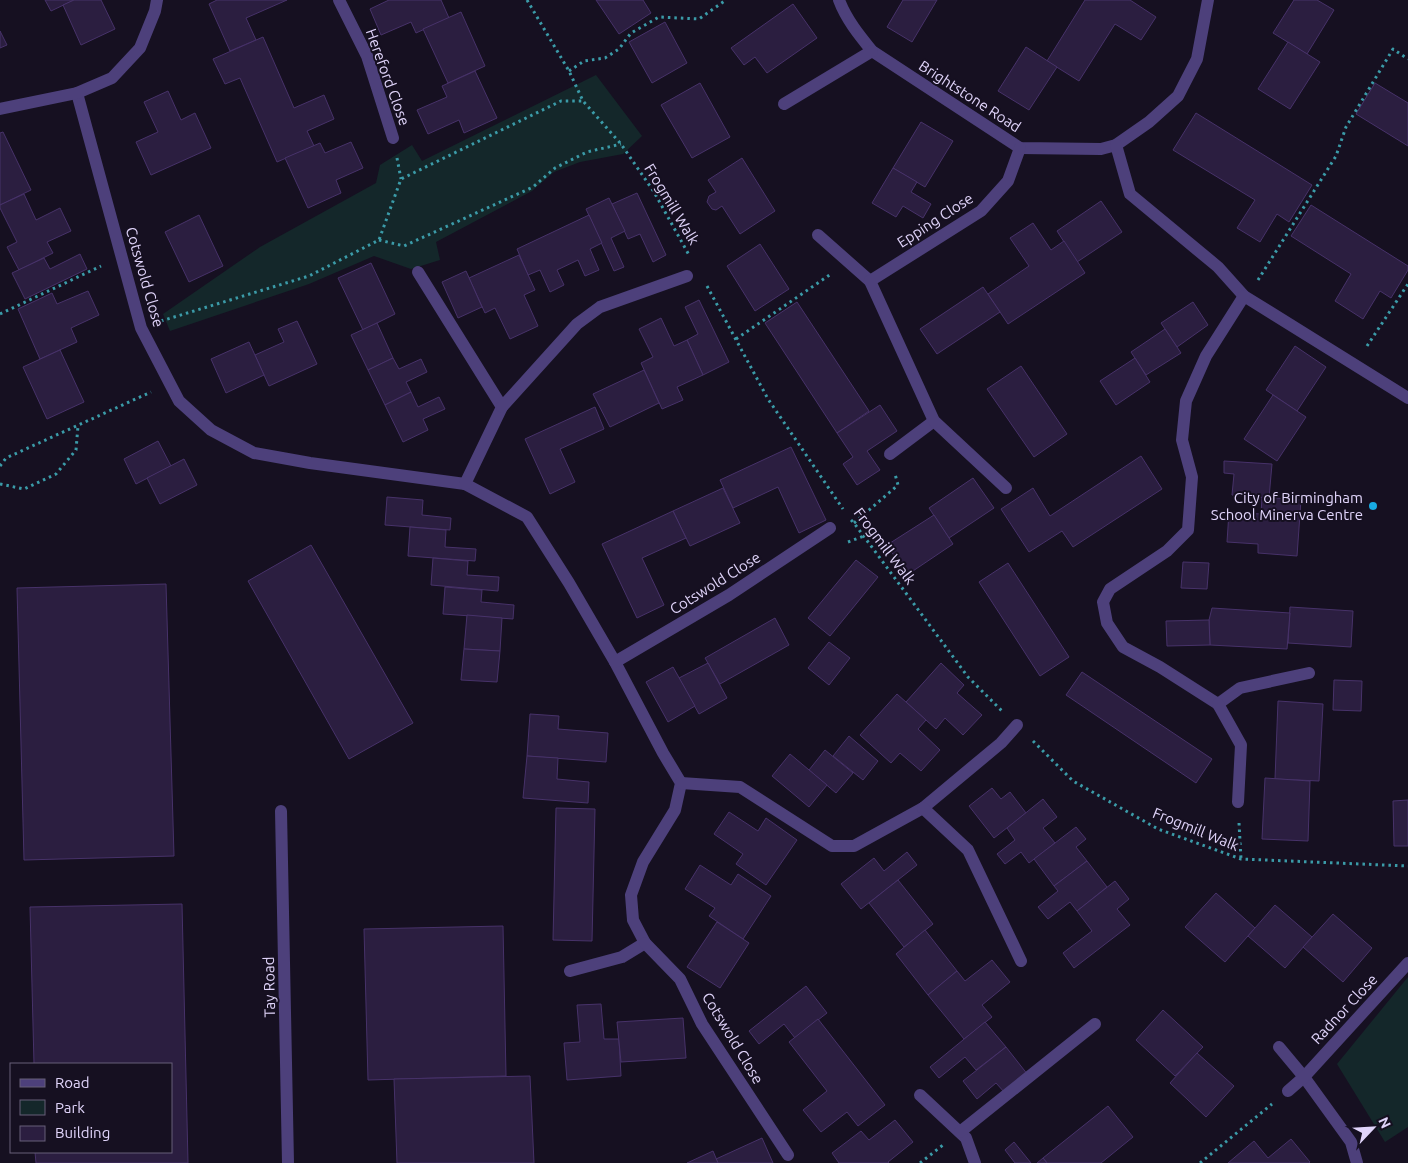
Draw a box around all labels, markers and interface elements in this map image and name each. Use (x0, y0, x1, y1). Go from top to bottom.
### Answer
street label: Hereford Close (363, 26, 413, 128)
street label: Brightstone Road (916, 57, 1024, 135)
street label: Frogmill Walk (641, 160, 703, 248)
street label: Epping Close (894, 189, 976, 251)
street label: Cotswold Close (123, 225, 167, 329)
place label: City of Birmingham School Minerva Centre (1211, 489, 1363, 523)
marker: City of Birmingham School Minerva Centre (1367, 500, 1379, 512)
street label: Frogmill Walk (851, 504, 920, 588)
street label: Cotswold Close (667, 548, 763, 618)
street label: Frogmill Walk (1150, 804, 1242, 854)
street label: Tay Road (260, 957, 278, 1017)
street label: Radnor Close (1307, 971, 1381, 1047)
street label: Cotswold Close (699, 989, 767, 1087)
legend (10, 1063, 172, 1153)
text: Road (55, 1074, 90, 1091)
text: Park (55, 1099, 85, 1116)
north arrow (1348, 1103, 1398, 1153)
text: N (1375, 1114, 1394, 1131)
text: Building (55, 1124, 110, 1141)

